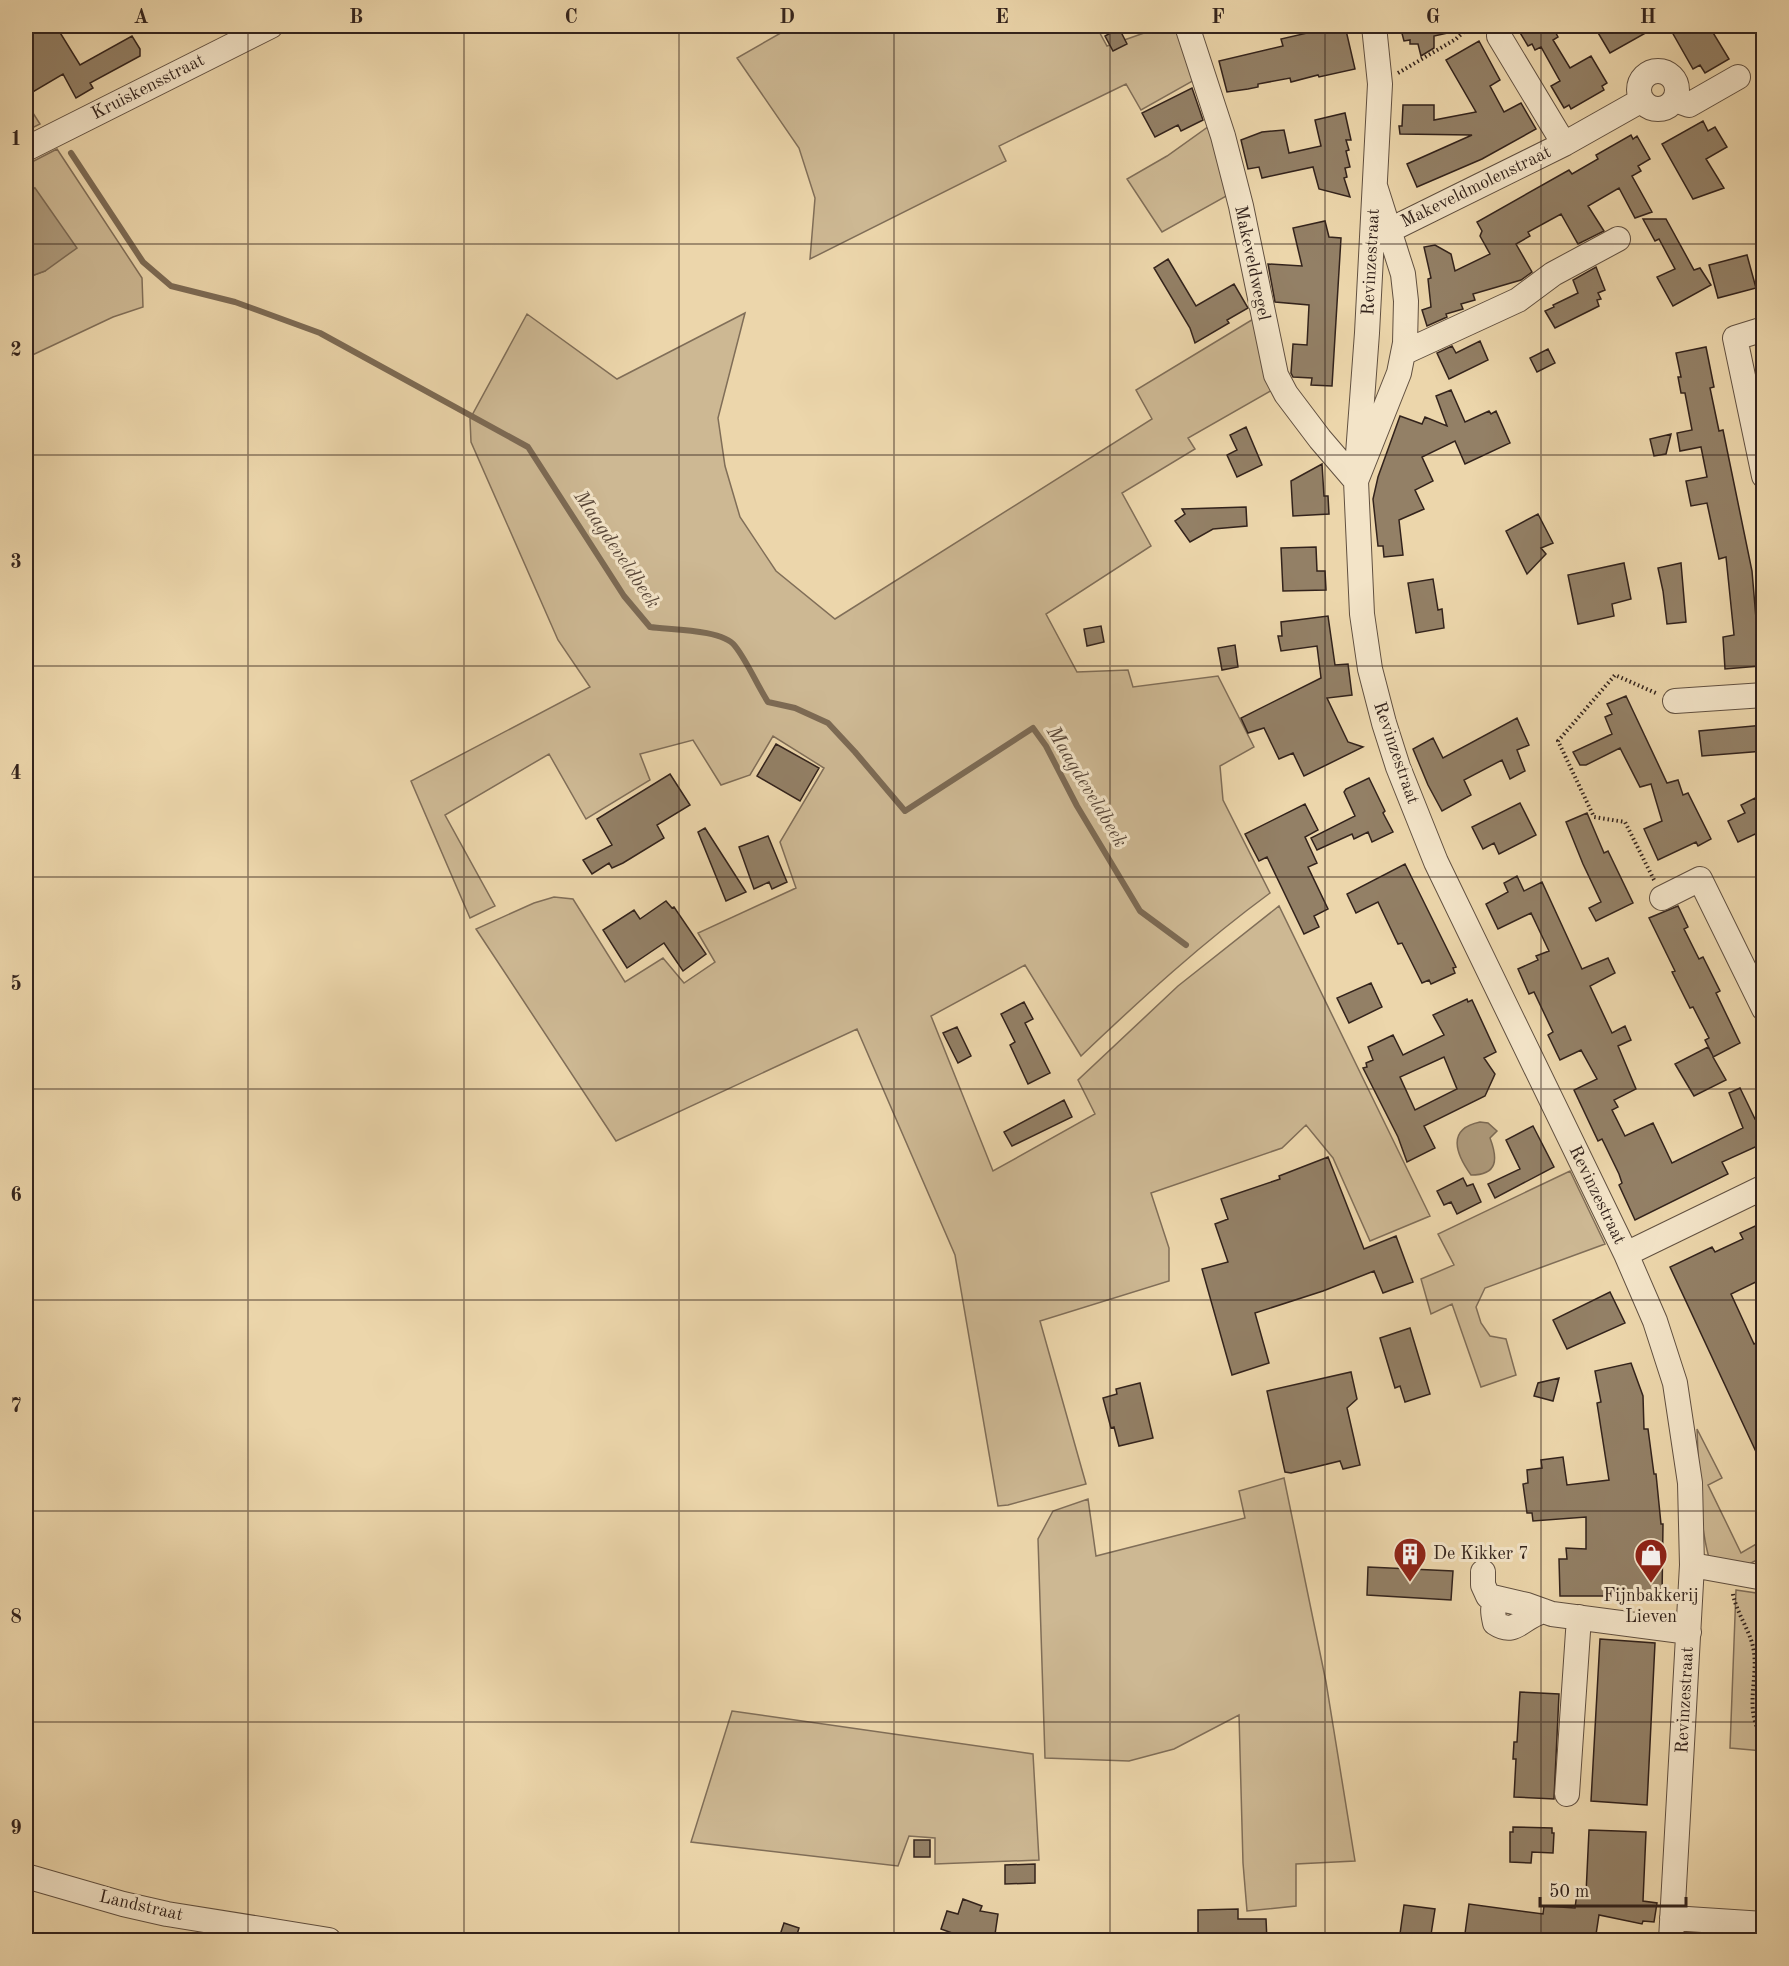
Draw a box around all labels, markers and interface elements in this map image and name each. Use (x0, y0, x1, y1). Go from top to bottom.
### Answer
text: A (133, 8, 149, 28)
text: B (349, 8, 363, 28)
text: C (564, 8, 578, 28)
text: D (779, 8, 795, 28)
text: E (995, 8, 1009, 28)
text: F (1211, 8, 1225, 28)
text: G (1426, 8, 1440, 28)
text: H (1640, 8, 1656, 28)
street label: Kruiskensstraat (89, 51, 207, 123)
text: 1 (10, 130, 22, 150)
street label: Makeveldmolenstraat (1398, 143, 1554, 231)
street label: Makeveldwegel (1231, 204, 1273, 322)
street label: Revinzestraat (1359, 208, 1383, 316)
text: 2 (10, 341, 22, 361)
water label: Maagdeveldbeek (569, 487, 663, 613)
text: 3 (10, 553, 22, 573)
street label: Revinzestraat (1370, 699, 1422, 807)
water label: Maagdeveldbeek (1041, 722, 1130, 851)
text: 4 (10, 764, 22, 784)
text: 5 (10, 974, 22, 995)
street label: Revinzestraat (1565, 1143, 1629, 1247)
text: 6 (10, 1186, 22, 1206)
text: 7 (10, 1397, 22, 1417)
building icon: De Kikker 7 (1392, 1536, 1428, 1583)
shop icon: Fijnbakkerij Lieven (1633, 1537, 1669, 1584)
place label: De Kikker 7 (1433, 1545, 1529, 1563)
place label: Fijnbakkerij Lieven (1603, 1587, 1699, 1626)
text: 8 (10, 1608, 22, 1628)
street label: Revinzestraat (1673, 1646, 1697, 1754)
text: 9 (10, 1819, 22, 1839)
scale bar (1540, 1870, 1686, 1908)
text: 50 m (1549, 1883, 1589, 1901)
street label: Landstraat (97, 1888, 185, 1924)

